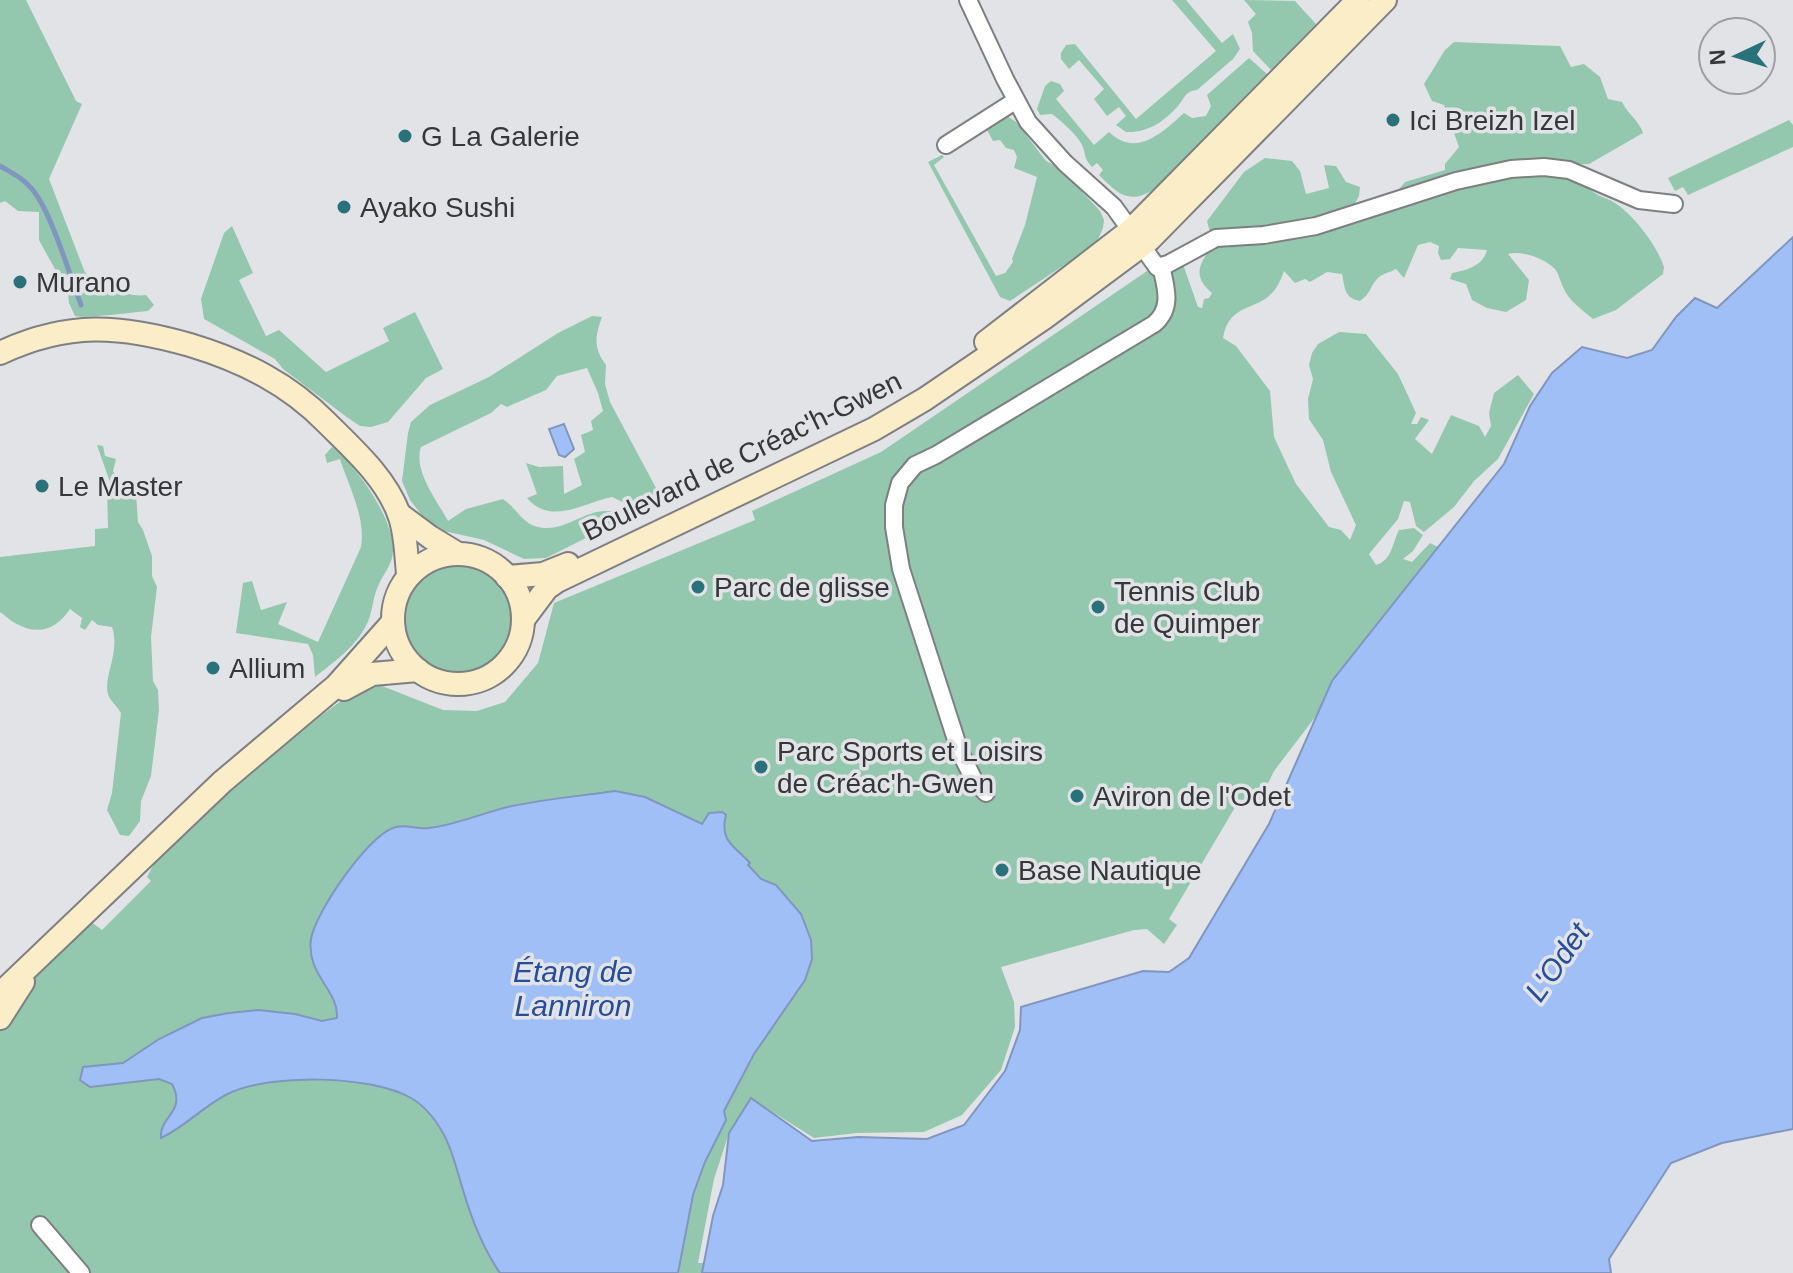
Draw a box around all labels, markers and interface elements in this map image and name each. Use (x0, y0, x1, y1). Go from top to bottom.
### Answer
north arrow (1697, 16, 1777, 96)
text: N (1705, 49, 1731, 66)
place label: Ici Breizh Izel (1409, 105, 1576, 136)
marker: Ici Breizh Izel (1384, 111, 1402, 129)
place label: G La Galerie (421, 121, 580, 152)
marker: G La Galerie (396, 127, 414, 145)
place label: Ayako Sushi (360, 192, 515, 223)
marker: Ayako Sushi (335, 198, 353, 216)
place label: Murano (36, 267, 131, 298)
marker: Murano (11, 273, 29, 291)
street label: Boulevard de Créac'h-Gwen (578, 365, 906, 547)
place label: Le Master (58, 471, 183, 502)
marker: Le Master (33, 477, 51, 495)
place label: Parc de glisse (714, 572, 890, 603)
place label: Tennis Club de Quimper (1114, 576, 1260, 639)
marker: Parc de glisse (689, 578, 707, 596)
marker: Tennis Club de Quimper (1089, 598, 1107, 616)
place label: Allium (229, 653, 305, 684)
marker: Allium (204, 659, 222, 677)
place label: Parc Sports et Loisirs de Créac'h-Gwen (777, 736, 1043, 799)
marker: Parc Sports et Loisirs de Créac'h-Gwen (752, 758, 770, 776)
place label: Aviron de l'Odet (1093, 781, 1291, 812)
marker: Aviron de l'Odet (1068, 787, 1086, 805)
place label: Base Nautique (1018, 855, 1202, 886)
marker: Base Nautique (993, 861, 1011, 879)
water label: L'Odet (1518, 915, 1597, 1007)
water label: Étang de Lanniron (513, 955, 633, 1022)

